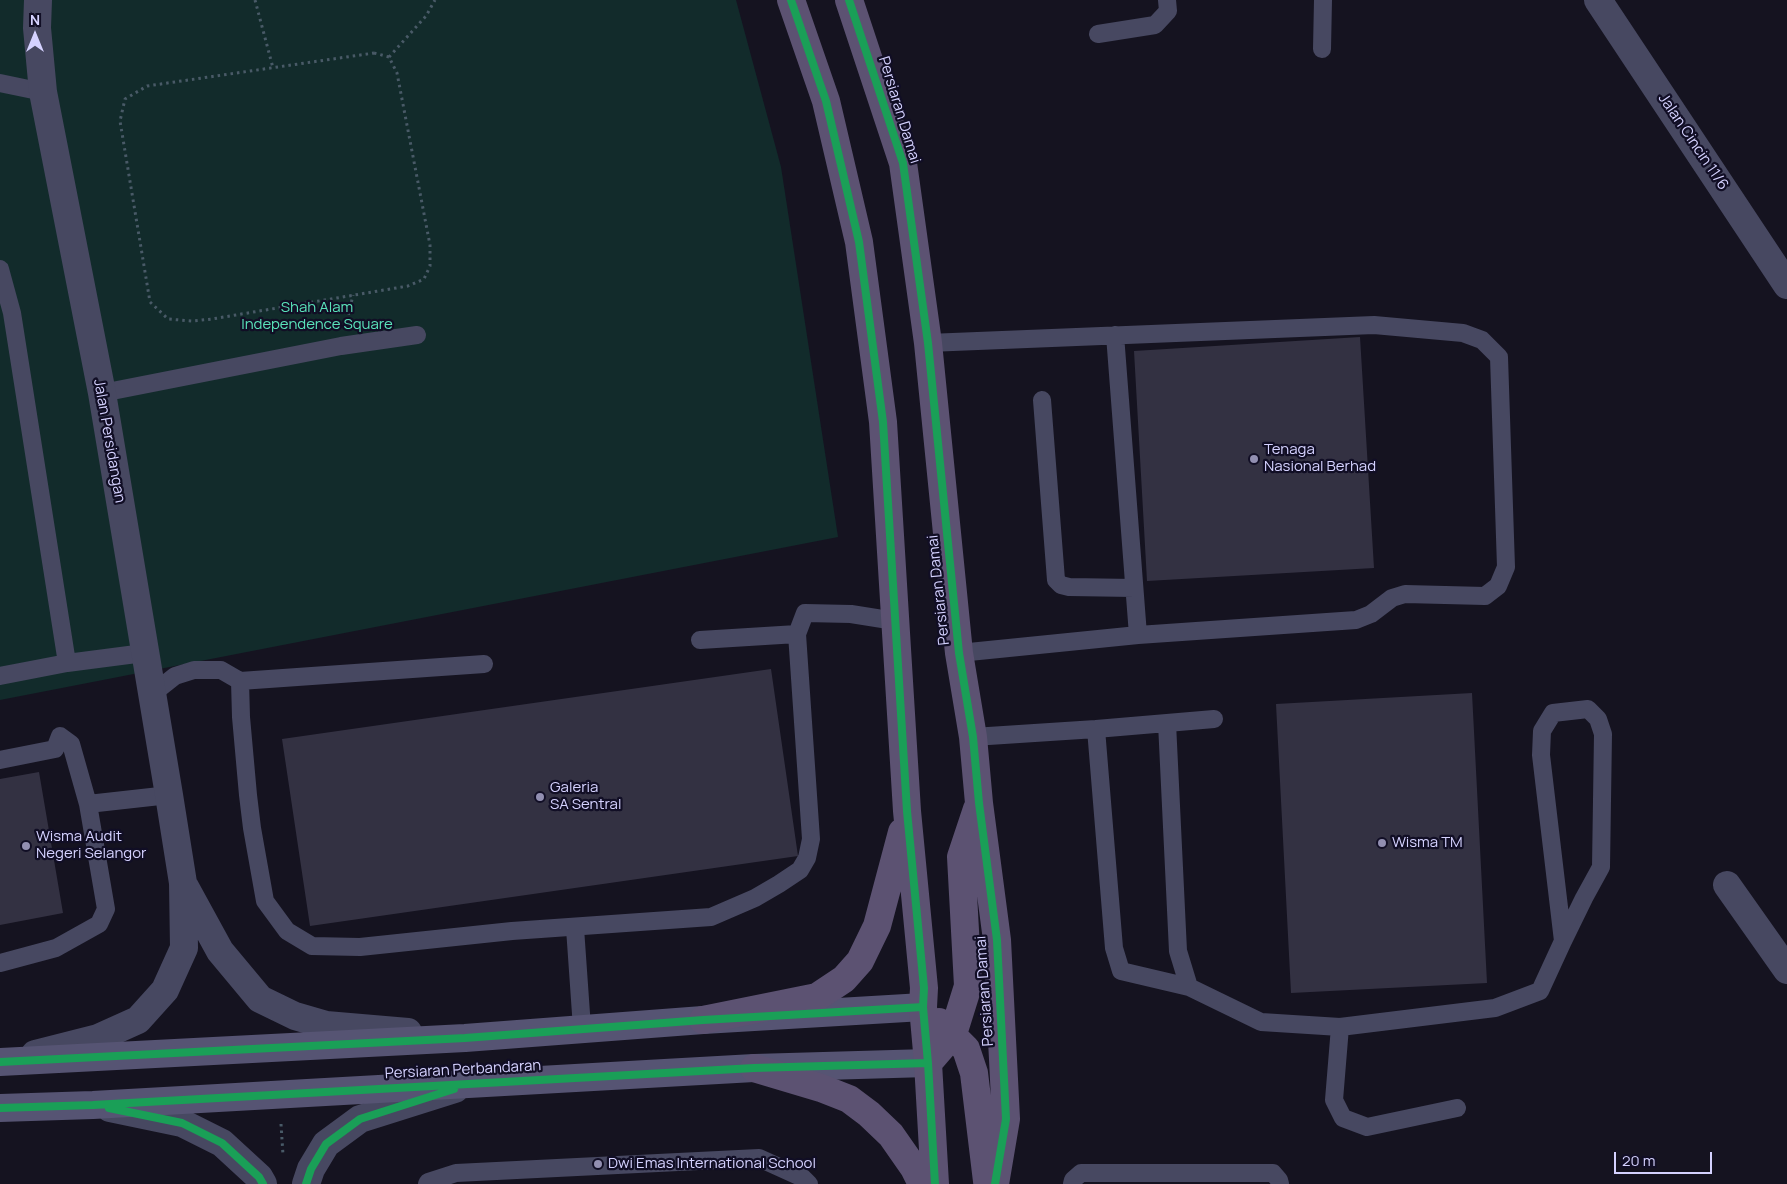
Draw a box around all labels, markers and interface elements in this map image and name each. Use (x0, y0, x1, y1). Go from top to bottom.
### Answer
north arrow (10, 10, 60, 60)
text: N (30, 10, 40, 29)
street label: Persiaran Damai (874, 54, 924, 166)
street label: Jalan Cincin 11/6 (1654, 90, 1732, 194)
park label: Shah Alam Independence Square (241, 299, 393, 334)
street label: Jalan Persidangan (89, 378, 129, 504)
place label: Tenaga Nasional Berhad (1264, 441, 1376, 476)
marker: Tenaga Nasional Berhad (1248, 453, 1260, 465)
street label: Persiaran Damai (924, 534, 954, 646)
place label: Galeria SA Sentral (550, 779, 621, 814)
marker: Galeria SA Sentral (534, 791, 546, 803)
place label: Wisma Audit Negeri Selangor (36, 828, 147, 863)
place label: Wisma TM (1392, 834, 1463, 852)
marker: Wisma TM (1376, 837, 1388, 849)
marker: Wisma Audit Negeri Selangor (20, 840, 32, 852)
street label: Persiaran Damai (972, 935, 998, 1047)
street label: Persiaran Perbandaran (384, 1057, 542, 1083)
scale bar (1617, 1142, 1714, 1174)
text: 20 m (1622, 1150, 1655, 1171)
place label: Dwi Emas International School (608, 1155, 816, 1173)
marker: Dwi Emas International School (592, 1158, 604, 1170)

